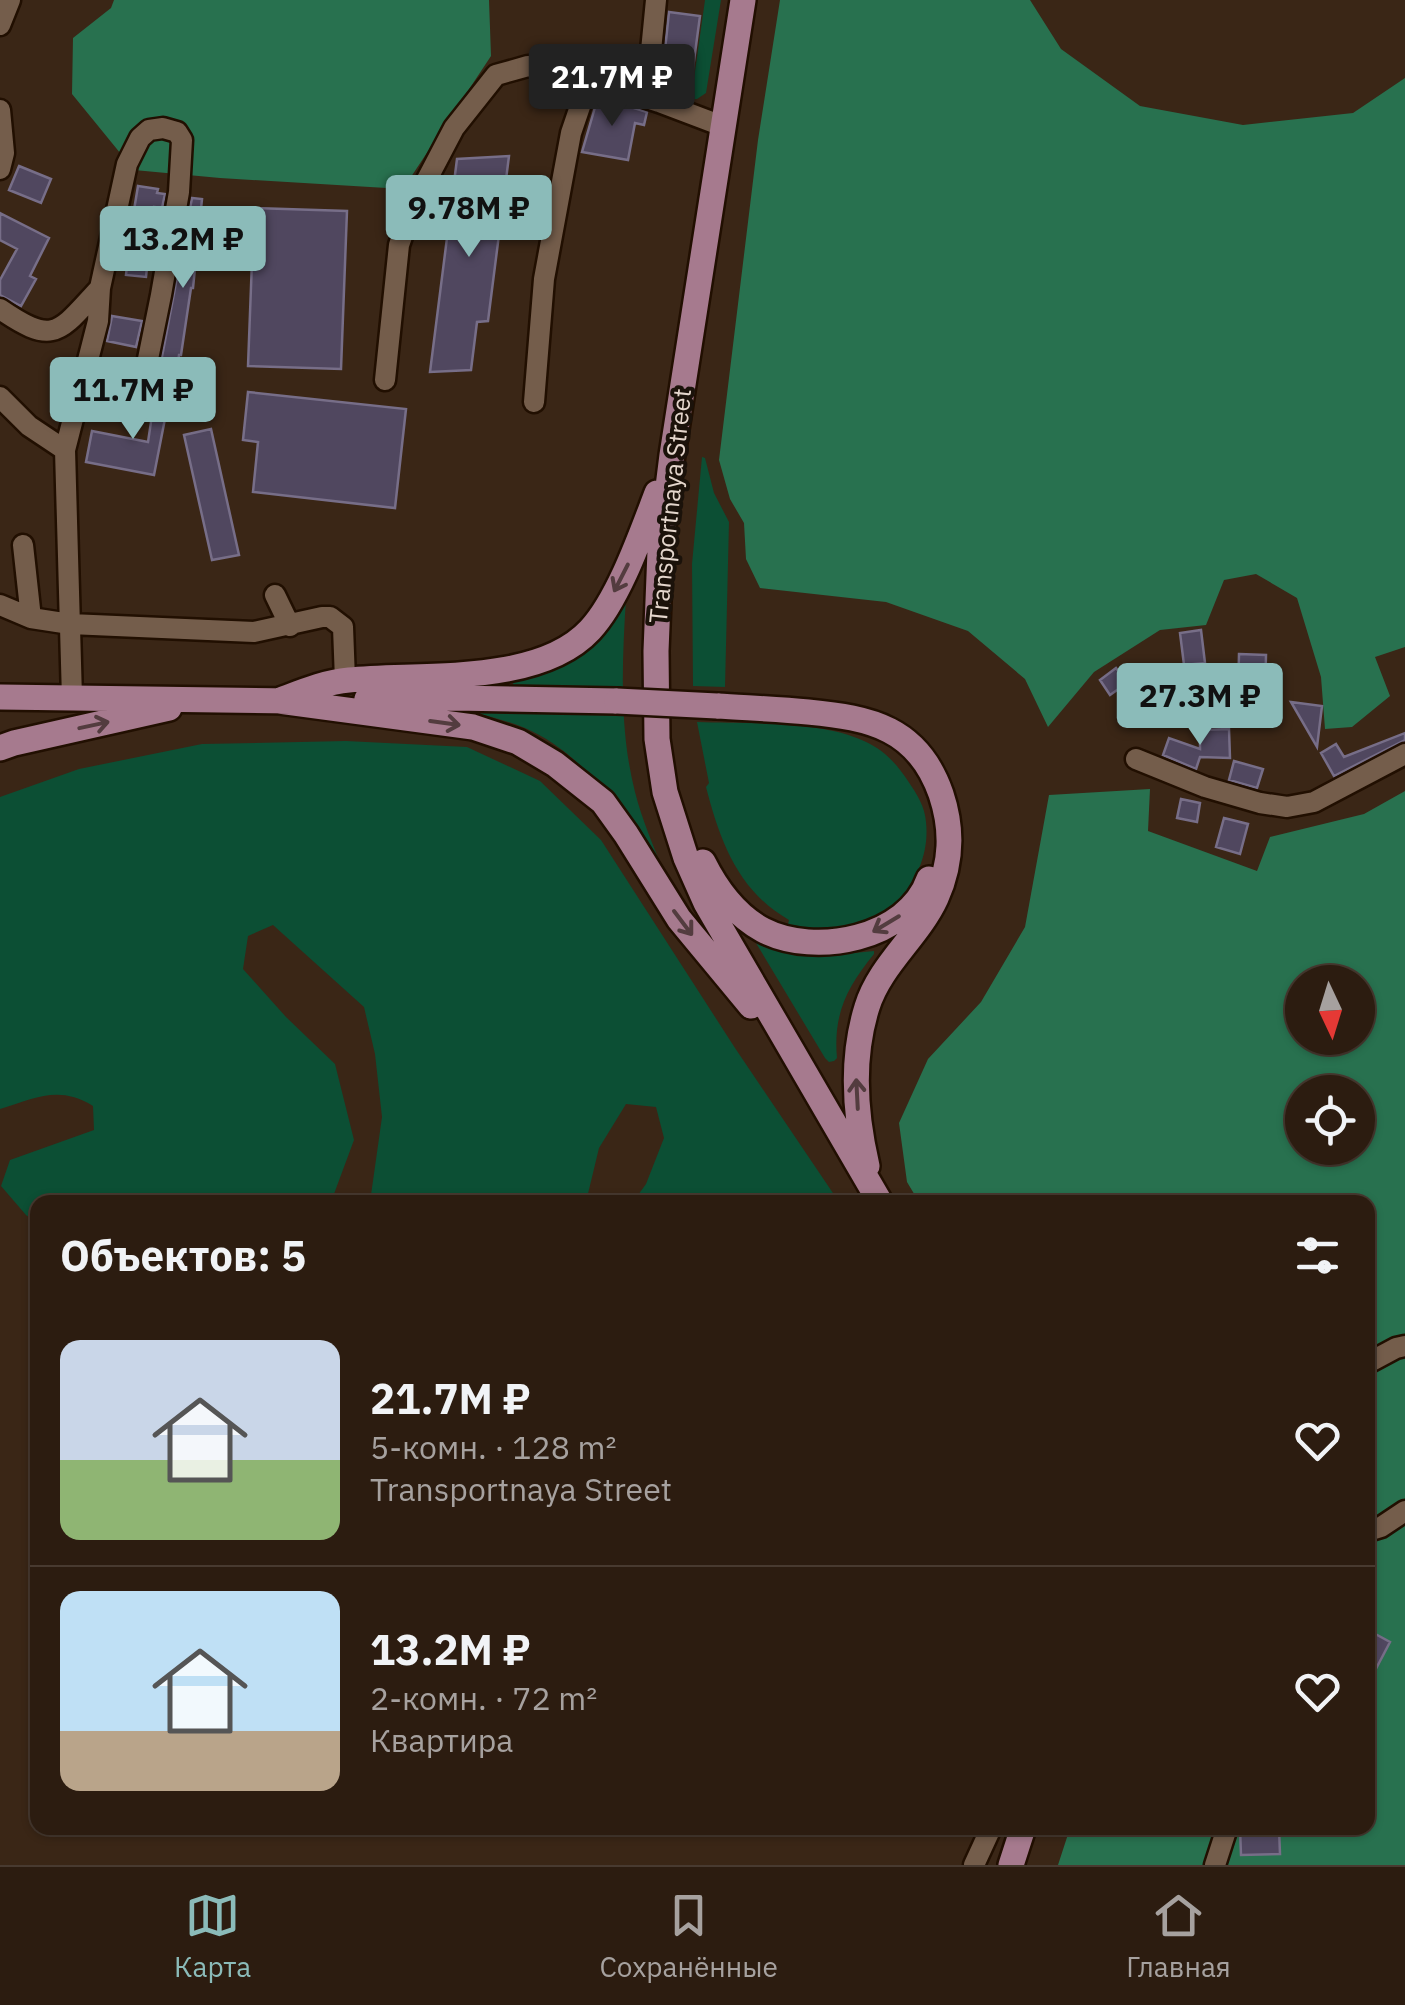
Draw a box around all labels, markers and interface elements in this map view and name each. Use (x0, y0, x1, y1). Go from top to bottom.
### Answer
pin: 21.7M ₽ (520, 44, 704, 129)
text: 21.7M ₽ (551, 55, 673, 97)
pin: 9.78M ₽ (377, 175, 561, 260)
text: 9.78M ₽ (408, 186, 530, 228)
pin: 13.2M ₽ (91, 206, 275, 291)
text: 13.2M ₽ (122, 217, 244, 259)
pin: 11.7M ₽ (41, 357, 225, 442)
text: 11.7M ₽ (72, 368, 194, 410)
street label: Transportnaya Street (641, 387, 698, 625)
one-way arrow (611, 562, 630, 592)
pin: 27.3M ₽ (1108, 663, 1292, 748)
text: 27.3M ₽ (1139, 674, 1261, 716)
one-way arrow (78, 714, 110, 733)
one-way arrow (428, 714, 461, 733)
one-way arrow (672, 909, 693, 936)
one-way arrow (872, 914, 901, 934)
north arrow (1285, 965, 1375, 1055)
map controls (1285, 965, 1375, 1165)
button: locate (1285, 1075, 1375, 1165)
one-way arrow (848, 1079, 867, 1111)
text: Объектов: 5 (60, 1228, 306, 1283)
icon: filters (1290, 1228, 1345, 1283)
text: 21.7M ₽ (370, 1371, 531, 1426)
icon: home (140, 1380, 260, 1500)
icon: heart (1290, 1413, 1345, 1468)
text: 5-комн. · 128 m² (370, 1426, 616, 1468)
text: Transportnaya Street (370, 1468, 672, 1510)
text: 13.2M ₽ (370, 1622, 531, 1677)
icon: home (140, 1631, 260, 1751)
icon: heart (1290, 1664, 1345, 1719)
text: 2-комн. · 72 m² (370, 1677, 597, 1719)
text: Квартира (370, 1719, 513, 1761)
tab: Карта (174, 1888, 251, 1985)
tab: Сохранённые (599, 1888, 778, 1985)
tab: Главная (1126, 1888, 1231, 1985)

